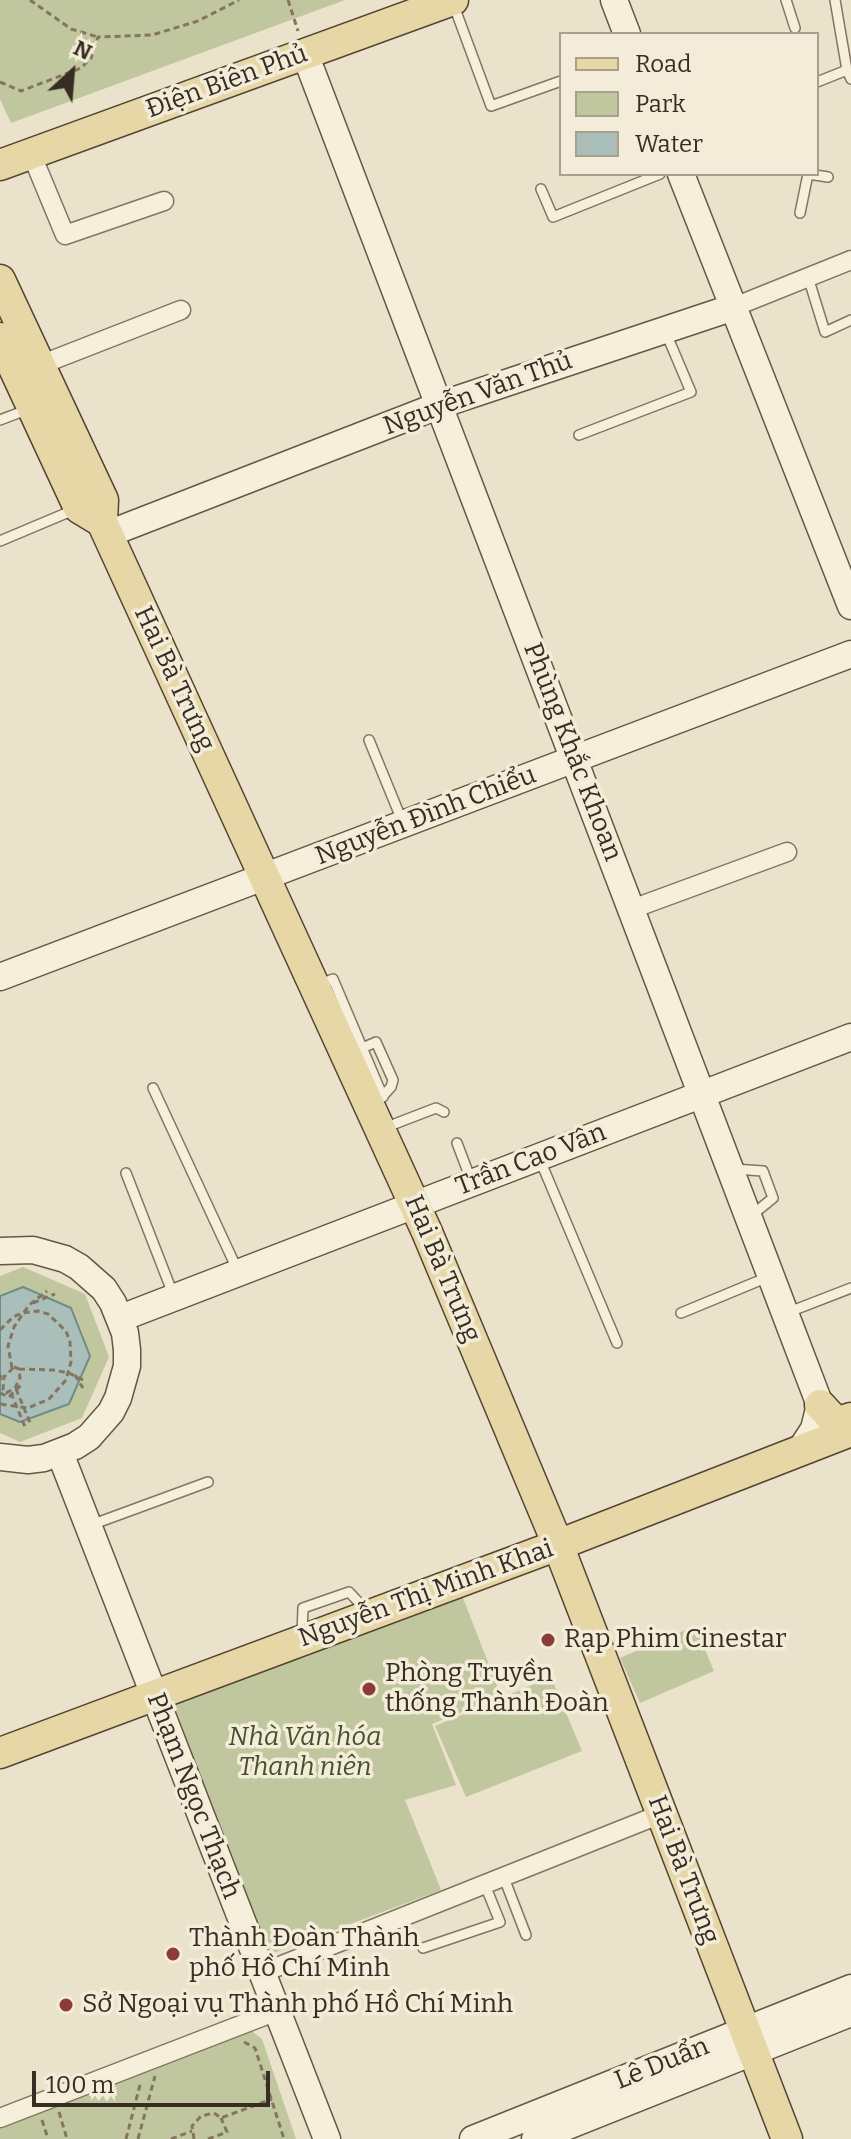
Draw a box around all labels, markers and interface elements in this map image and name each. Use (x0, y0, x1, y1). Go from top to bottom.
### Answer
north arrow (32, 32, 112, 112)
legend (559, 32, 819, 176)
text: N (69, 34, 96, 66)
street label: Điện Biên Phủ (142, 38, 312, 126)
text: Road (635, 50, 691, 78)
text: Park (635, 90, 686, 118)
text: Water (635, 130, 703, 158)
street label: Nguyễn Văn Thủ (379, 345, 577, 443)
street label: Hai Bà Trưng (127, 602, 221, 756)
street label: Phùng Khắc Khoan (516, 638, 628, 866)
street label: Nguyễn Đình Chiểu (311, 760, 541, 872)
street label: Trần Cao Vân (452, 1117, 610, 1203)
street label: Hai Bà Trưng (397, 1191, 487, 1347)
street label: Nguyễn Thị Minh Khai (294, 1533, 558, 1655)
place label: Rạp Phim Cinestar (564, 1624, 786, 1656)
marker: Rạp Phim Cinestar (539, 1631, 557, 1649)
place label: Phòng Truyền thống Thành Đoàn (385, 1658, 609, 1720)
marker: Phòng Truyền thống Thành Đoàn (360, 1680, 378, 1698)
street label: Phạm Ngọc Thạch (139, 1689, 247, 1903)
park label: Nhà Văn hóa Thanh niên (229, 1722, 381, 1784)
street label: Hai Bà Trưng (640, 1791, 726, 1949)
place label: Thành Đoàn Thành phố Hồ Chí Minh (189, 1923, 419, 1984)
marker: Thành Đoàn Thành phố Hồ Chí Minh (164, 1945, 182, 1963)
place label: Sở Ngoại vụ Thành phố Hồ Chí Minh (82, 1989, 513, 2021)
marker: Sở Ngoại vụ Thành phố Hồ Chí Minh (57, 1996, 75, 2014)
street label: Lê Duẩn (610, 2031, 714, 2097)
scale bar (36, 2055, 274, 2105)
text: 100 m (46, 2071, 114, 2099)

